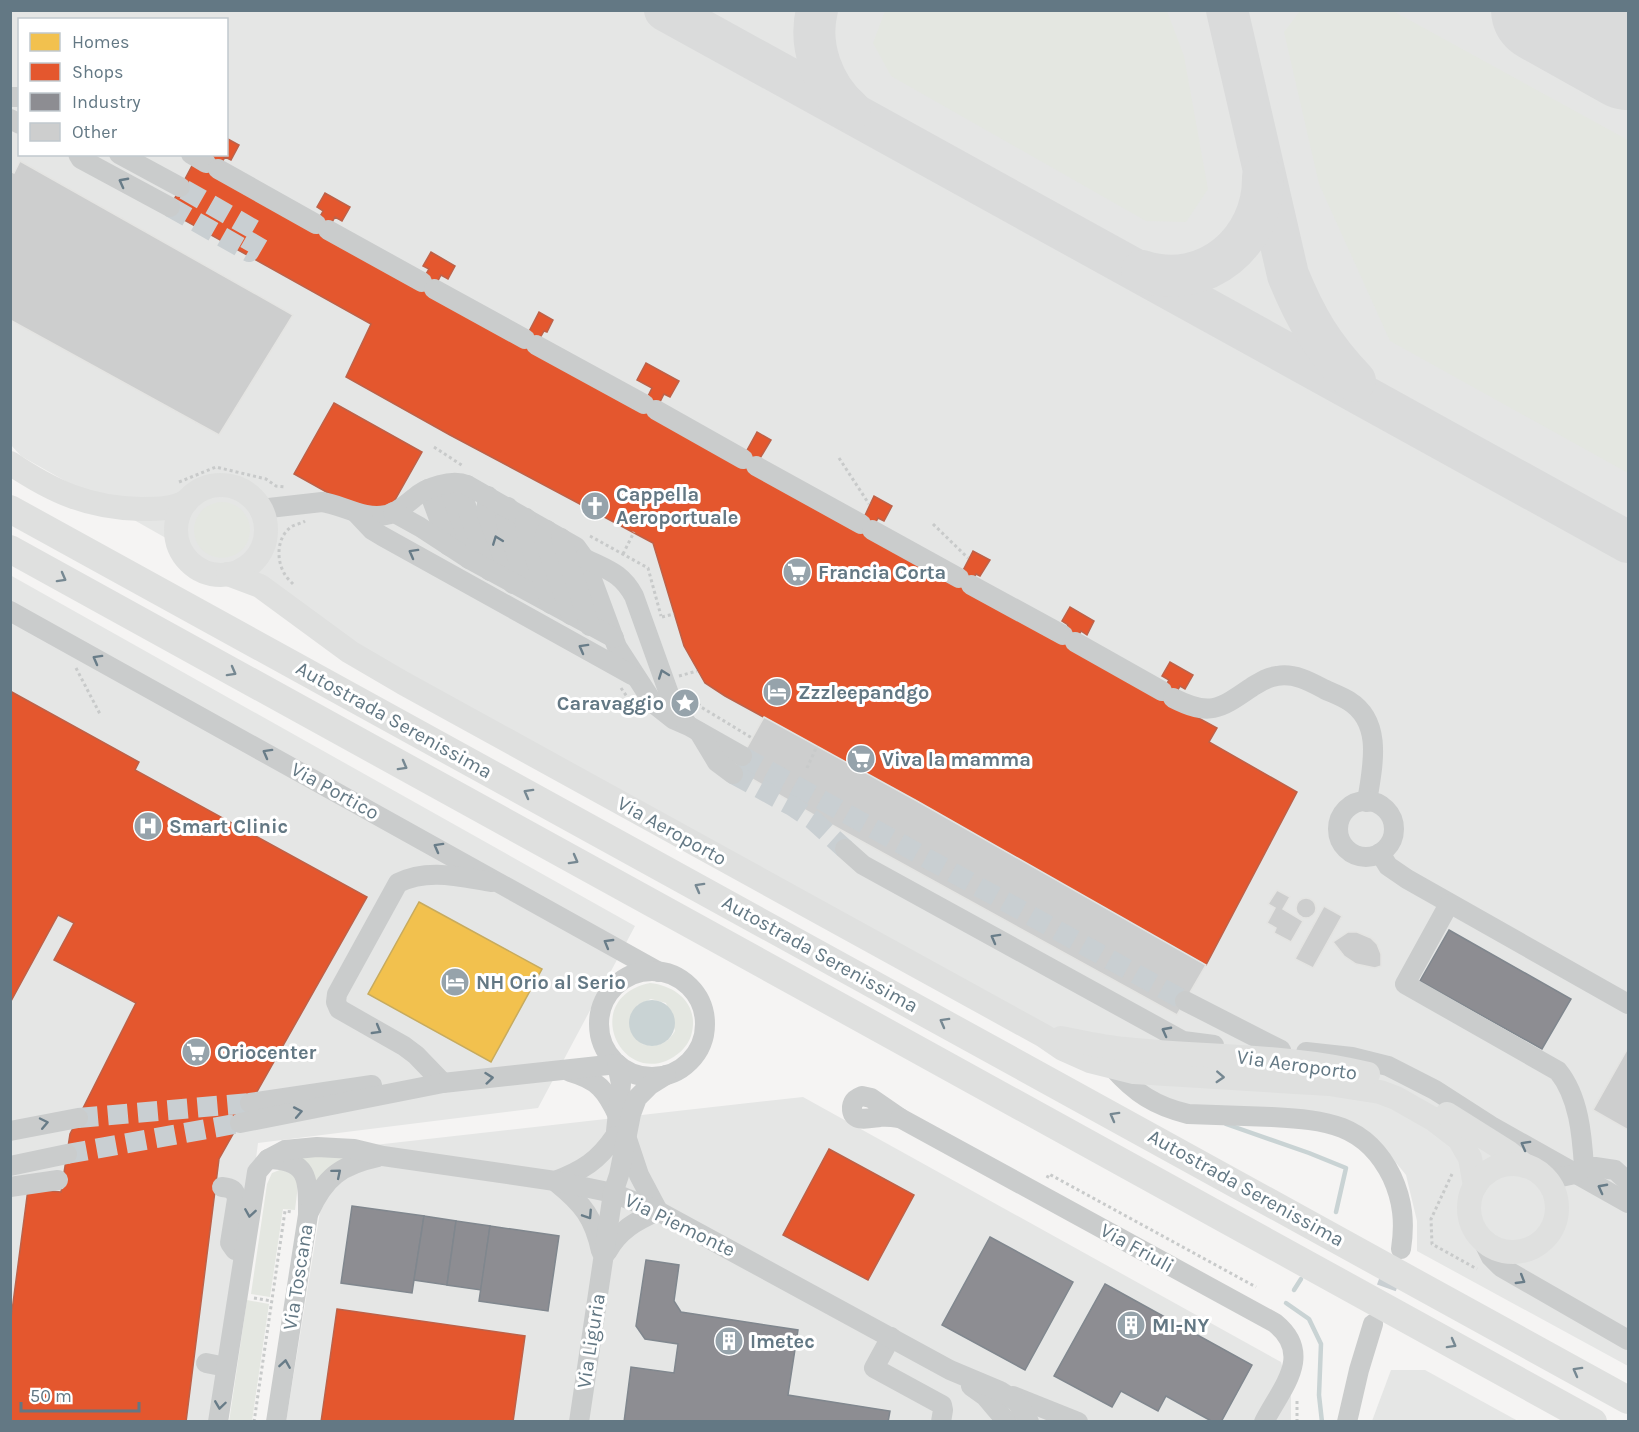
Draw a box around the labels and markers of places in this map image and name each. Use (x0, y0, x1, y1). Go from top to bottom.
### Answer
place label: Cappella Aeroportuale (616, 483, 738, 529)
church icon: Cappella Aeroportuale (579, 490, 611, 522)
supermarket icon: Francia Corta (781, 556, 813, 588)
place label: Francia Corta (818, 561, 946, 584)
hotel icon: Zzzleepandgo (761, 676, 793, 708)
place label: Zzzleepandgo (798, 681, 929, 704)
place icon: Caravaggio (669, 687, 701, 719)
place label: Caravaggio (557, 692, 664, 715)
supermarket icon: Viva la mamma (845, 743, 877, 775)
place label: Viva la mamma (882, 748, 1031, 771)
hospital icon: Smart Clinic (132, 810, 164, 842)
place label: Smart Clinic (169, 815, 288, 838)
hotel icon: NH Orio al Serio (439, 966, 471, 998)
place label: NH Orio al Serio (476, 971, 626, 994)
supermarket icon: Oriocenter (180, 1036, 212, 1068)
place label: Oriocenter (217, 1041, 317, 1064)
building icon: MI-NY (1115, 1309, 1147, 1341)
place label: MI-NY (1152, 1314, 1209, 1337)
building icon: Imetec (713, 1325, 745, 1357)
place label: Imetec (750, 1330, 815, 1353)

